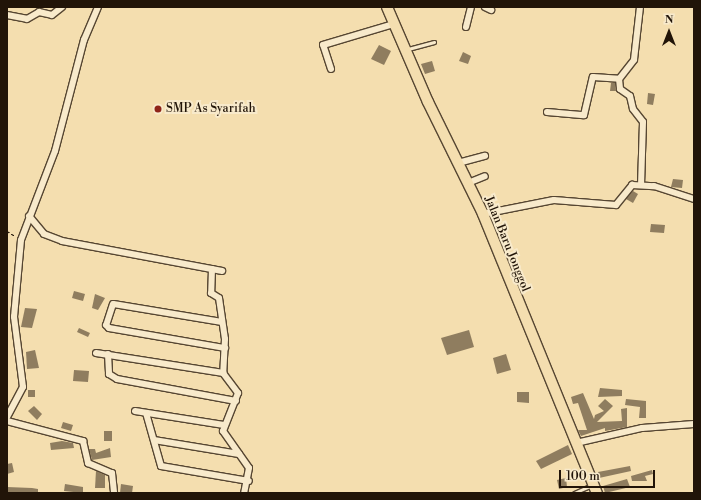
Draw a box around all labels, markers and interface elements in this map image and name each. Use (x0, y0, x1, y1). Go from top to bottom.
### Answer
north arrow (649, 12, 689, 52)
text: N (665, 13, 673, 27)
place label: SMP As Syarifah (166, 102, 256, 116)
marker: SMP As Syarifah (153, 104, 163, 114)
street label: Jalan Baru Jonggol (481, 194, 533, 294)
scale bar (561, 462, 657, 488)
text: 100 m (566, 469, 600, 484)

